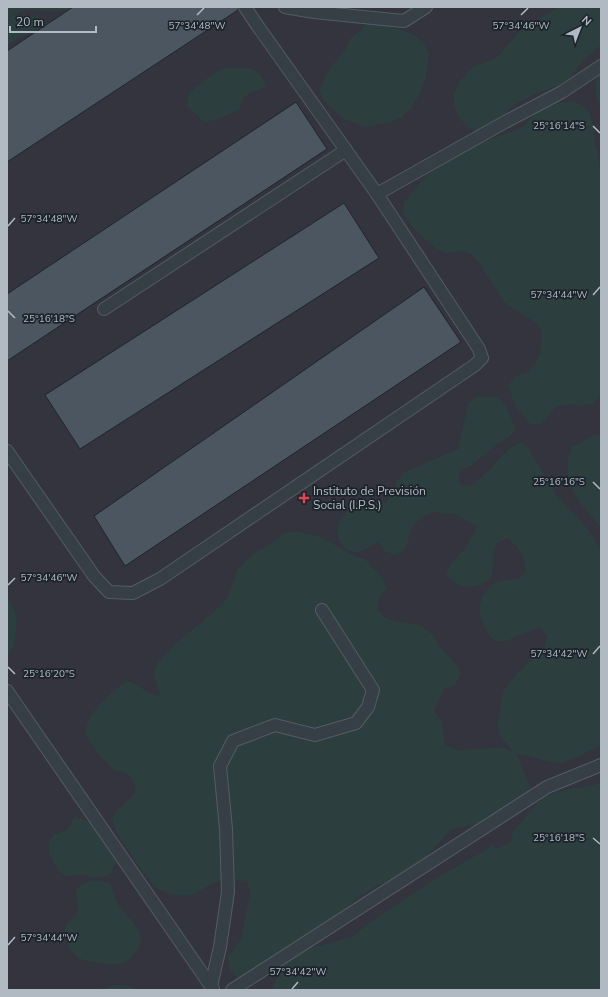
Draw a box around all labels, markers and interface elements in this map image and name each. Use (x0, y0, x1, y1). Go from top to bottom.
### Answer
scale bar (10, 8, 96, 34)
north arrow (560, 8, 600, 48)
text: N (578, 13, 594, 29)
text: 20 m (16, 14, 44, 30)
text: 57°34'48"W (169, 19, 225, 33)
text: 57°34'46"W (493, 19, 549, 33)
text: 25°16'14"S (533, 119, 585, 133)
text: 57°34'48"W (21, 212, 77, 226)
text: 57°34'44"W (531, 288, 587, 302)
text: 25°16'18"S (23, 312, 75, 326)
text: 25°16'16"S (533, 475, 585, 489)
place label: Instituto de Previsión Social (I.P.S.) (313, 483, 426, 513)
marker: Instituto de Previsión Social (I.P.S.) (298, 492, 310, 504)
text: 57°34'46"W (21, 571, 77, 585)
text: 57°34'42"W (531, 647, 587, 661)
text: 25°16'20"S (23, 667, 75, 681)
text: 25°16'18"S (533, 831, 585, 845)
text: 57°34'44"W (21, 931, 77, 945)
text: 57°34'42"W (270, 965, 326, 979)

